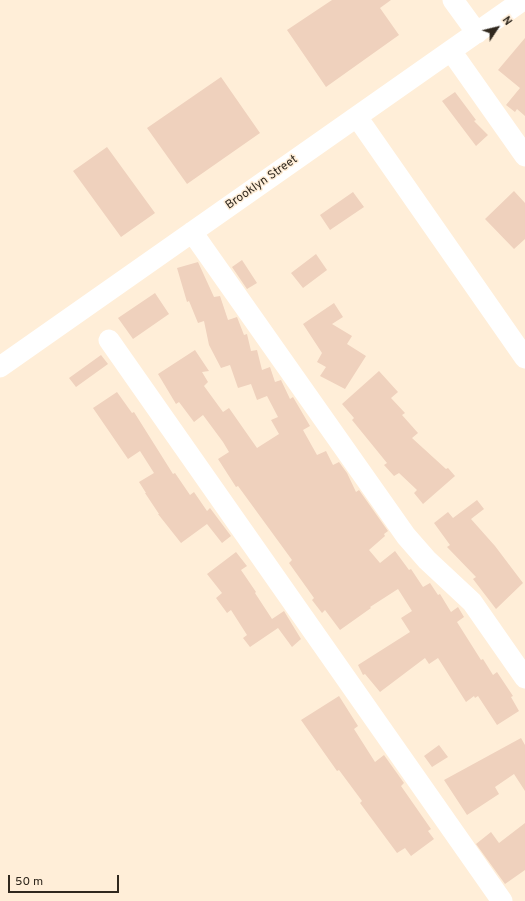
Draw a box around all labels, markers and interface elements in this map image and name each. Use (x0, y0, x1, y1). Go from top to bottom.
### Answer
north arrow (477, 8, 517, 48)
text: N (499, 14, 515, 28)
street label: Brooklyn Street (223, 153, 301, 213)
scale bar (10, 867, 121, 893)
text: 50 m (15, 874, 43, 890)

